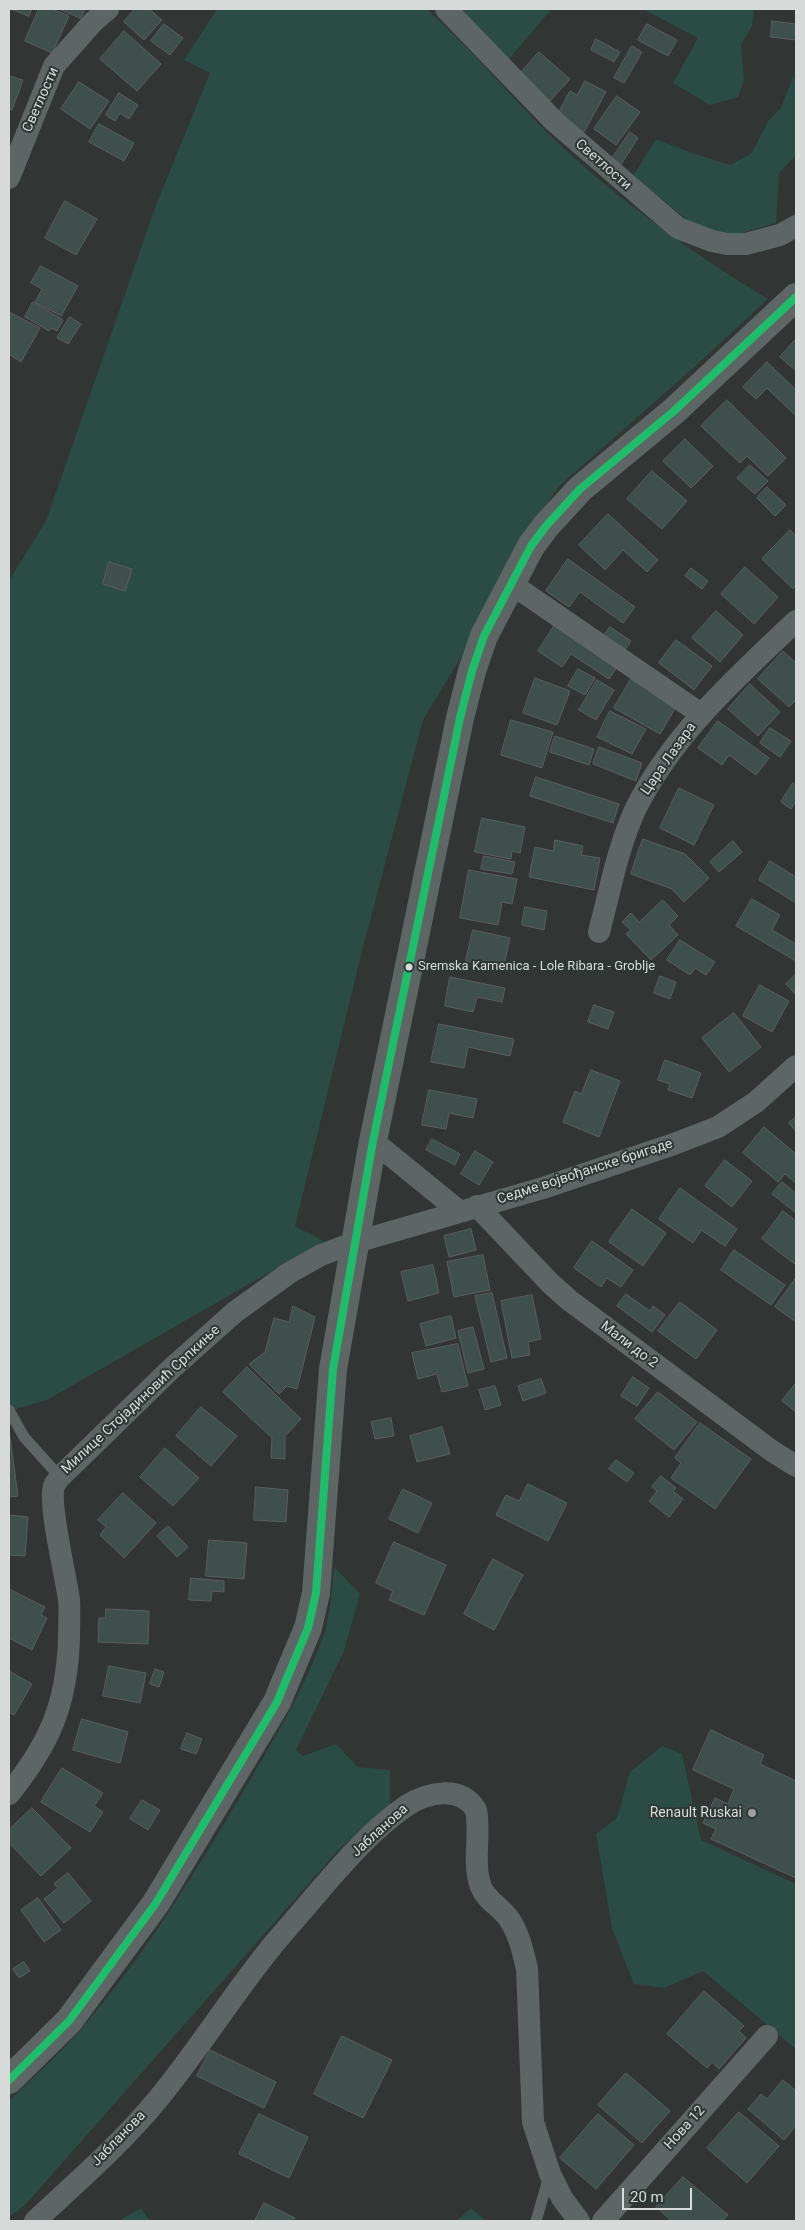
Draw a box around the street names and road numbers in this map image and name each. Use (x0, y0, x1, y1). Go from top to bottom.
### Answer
street label: Светлости (19, 65, 63, 135)
street label: Светлости (572, 136, 634, 194)
street label: Цара Лазара (638, 720, 700, 798)
street label: Седме војвођанске бригаде (495, 1136, 675, 1208)
street label: Мали до 2 (597, 1318, 661, 1372)
street label: Милице Стојадиновић Српкиње (58, 1322, 224, 1478)
street label: Јабланова (348, 1801, 412, 1861)
street label: Нова 12 (661, 2103, 709, 2153)
street label: Јабланова (88, 2108, 150, 2170)

